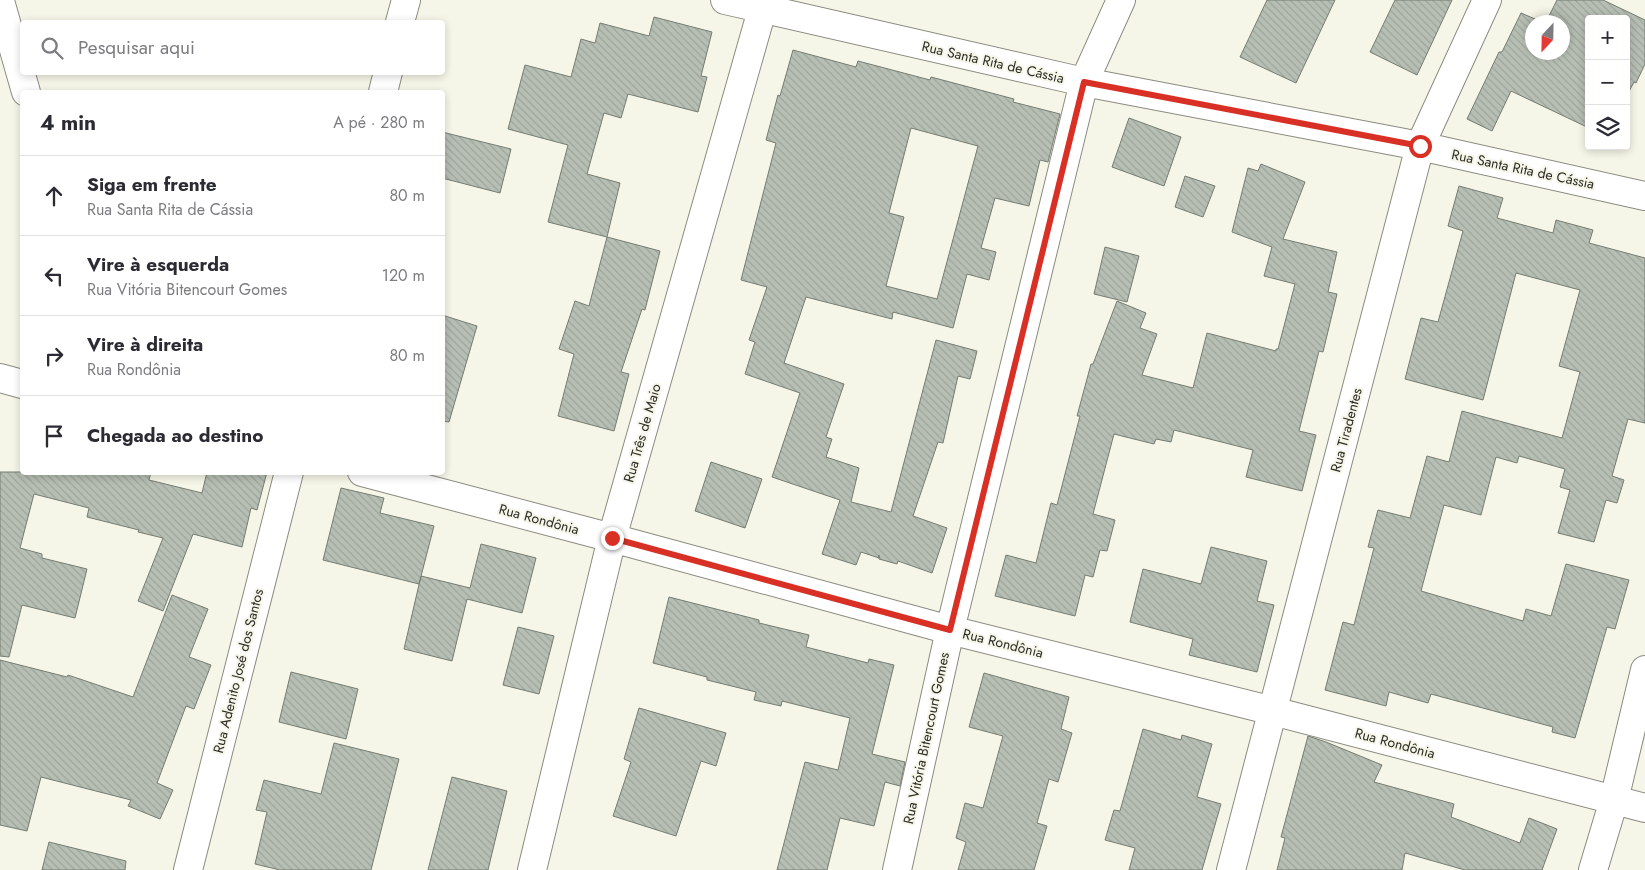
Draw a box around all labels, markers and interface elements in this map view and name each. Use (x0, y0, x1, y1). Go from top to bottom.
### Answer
north arrow (1525, 15, 1570, 60)
map controls (1585, 15, 1630, 150)
button: + (1585, 15, 1630, 60)
search box (20, 20, 445, 75)
icon: search (38, 34, 66, 62)
text: Pesquisar aqui (78, 34, 195, 61)
street label: Rua Santa Rita de Cássia (920, 36, 1066, 88)
button: − (1585, 60, 1630, 105)
button: layers (1585, 105, 1630, 150)
text: 4 min (40, 108, 96, 138)
text: A pé · 280 m (333, 111, 425, 134)
route start (1409, 135, 1432, 158)
street label: Rua Santa Rita de Cássia (1450, 144, 1596, 194)
text: Siga em frente (87, 171, 217, 198)
icon: ahead (40, 182, 68, 210)
text: 80 m (389, 184, 425, 207)
text: Rua Santa Rita de Cássia (87, 198, 253, 221)
text: Vire à esquerda (87, 251, 229, 278)
icon: left (40, 262, 68, 290)
text: 120 m (382, 264, 425, 287)
text: Rua Vitória Bitencourt Gomes (87, 278, 287, 301)
text: Vire à direita (87, 331, 203, 358)
icon: right (40, 342, 68, 370)
text: 80 m (389, 344, 425, 367)
text: Rua Rondônia (87, 358, 181, 381)
street label: Rua Três de Maio (618, 381, 666, 485)
street label: Rua Tiradentes (1325, 385, 1367, 474)
icon: arrive (40, 422, 68, 450)
text: Chegada ao destino (87, 422, 263, 449)
street label: Rua Rondônia (497, 499, 581, 539)
route end (601, 527, 624, 550)
street label: Rua Adenito José dos Santos (208, 586, 268, 755)
street label: Rua Rondônia (961, 623, 1045, 663)
street label: Rua Vitória Bitencourt Gomes (898, 650, 954, 826)
street label: Rua Rondônia (1353, 723, 1437, 763)

